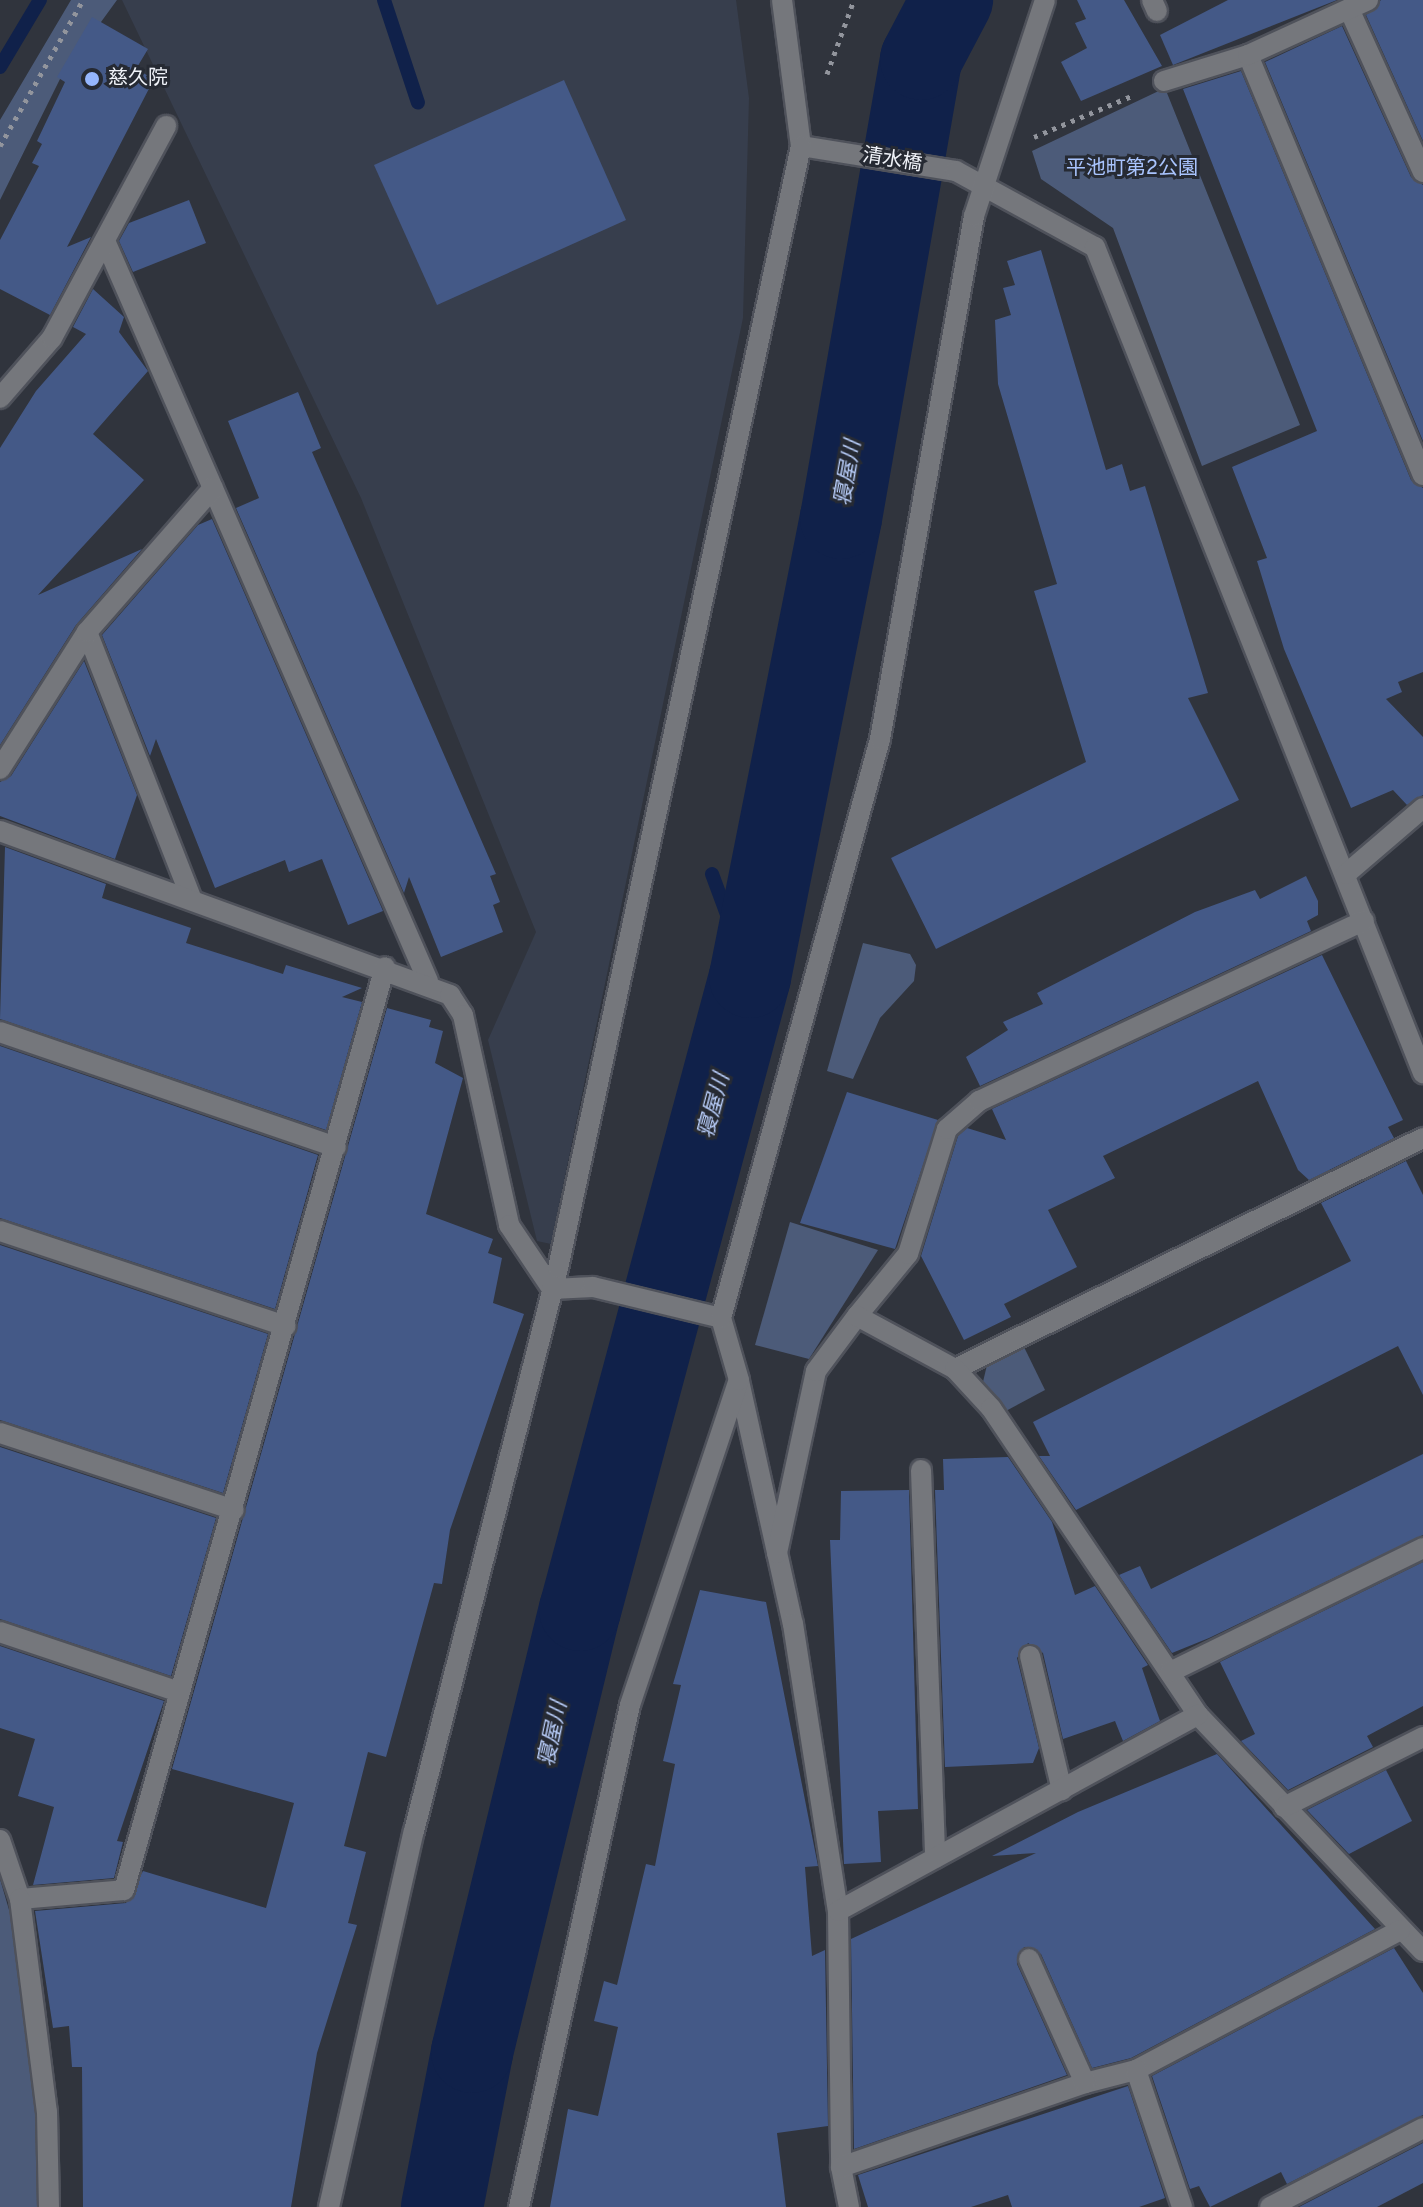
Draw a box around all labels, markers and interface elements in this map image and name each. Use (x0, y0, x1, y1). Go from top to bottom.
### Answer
place label: 慈久院 (108, 67, 168, 91)
marker: 慈久院 (83, 70, 101, 88)
street label: 清水橋 (860, 144, 924, 178)
park label: 平池町第2公園 (1066, 157, 1198, 181)
water label: 寝屋川 (830, 438, 868, 508)
water label: 寝屋川 (694, 1071, 736, 1141)
water label: 寝屋川 (534, 1699, 574, 1769)

